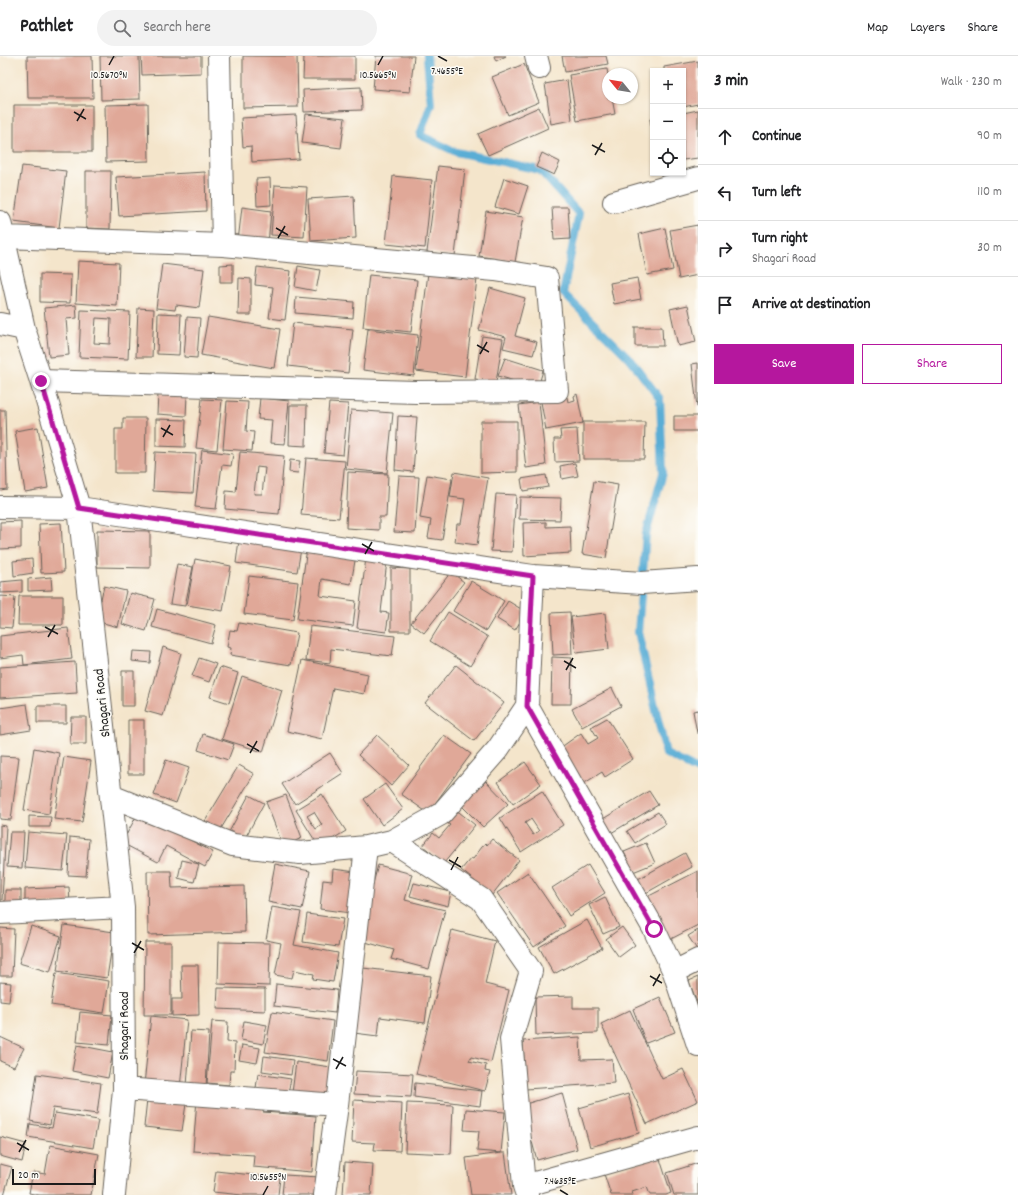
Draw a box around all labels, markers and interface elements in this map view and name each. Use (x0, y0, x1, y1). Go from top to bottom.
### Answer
search box (97, 10, 377, 46)
text: Pathlet (20, 14, 73, 41)
icon: search (111, 17, 133, 39)
text: Search here (143, 17, 211, 39)
text: Map (867, 18, 888, 38)
text: Layers (910, 18, 945, 38)
text: Share (967, 18, 998, 38)
text: 7.4655°E (431, 65, 463, 79)
north arrow (602, 68, 638, 104)
map controls (650, 68, 686, 176)
button: + (650, 68, 686, 104)
text: 10.5670°N (91, 69, 127, 83)
text: 10.5665°N (360, 69, 396, 83)
text: 3 min (714, 70, 748, 94)
text: Walk · 230 m (941, 73, 1002, 92)
button: − (650, 104, 686, 140)
icon: ahead (714, 126, 736, 148)
text: Continue (752, 126, 801, 148)
text: 90 m (977, 127, 1002, 146)
button: locate (650, 140, 686, 176)
icon: left (714, 182, 736, 204)
text: Turn left (752, 182, 801, 204)
text: 110 m (977, 183, 1002, 202)
text: Turn right (752, 228, 808, 250)
icon: right (714, 238, 736, 260)
text: 30 m (977, 239, 1002, 258)
text: Shagari Road (752, 250, 816, 269)
icon: arrive (714, 294, 736, 316)
text: Arrive at destination (752, 294, 870, 316)
button: Save (714, 344, 854, 384)
button: Share (862, 344, 1002, 384)
route end (32, 372, 50, 390)
street label: Shagari Road (89, 667, 117, 738)
route start (645, 920, 663, 938)
street label: Shagari Road (115, 992, 135, 1061)
scale bar (12, 1167, 96, 1186)
text: 20 m (18, 1168, 39, 1184)
text: 10.5655°N (250, 1171, 286, 1185)
text: 7.4635°E (544, 1175, 576, 1189)

